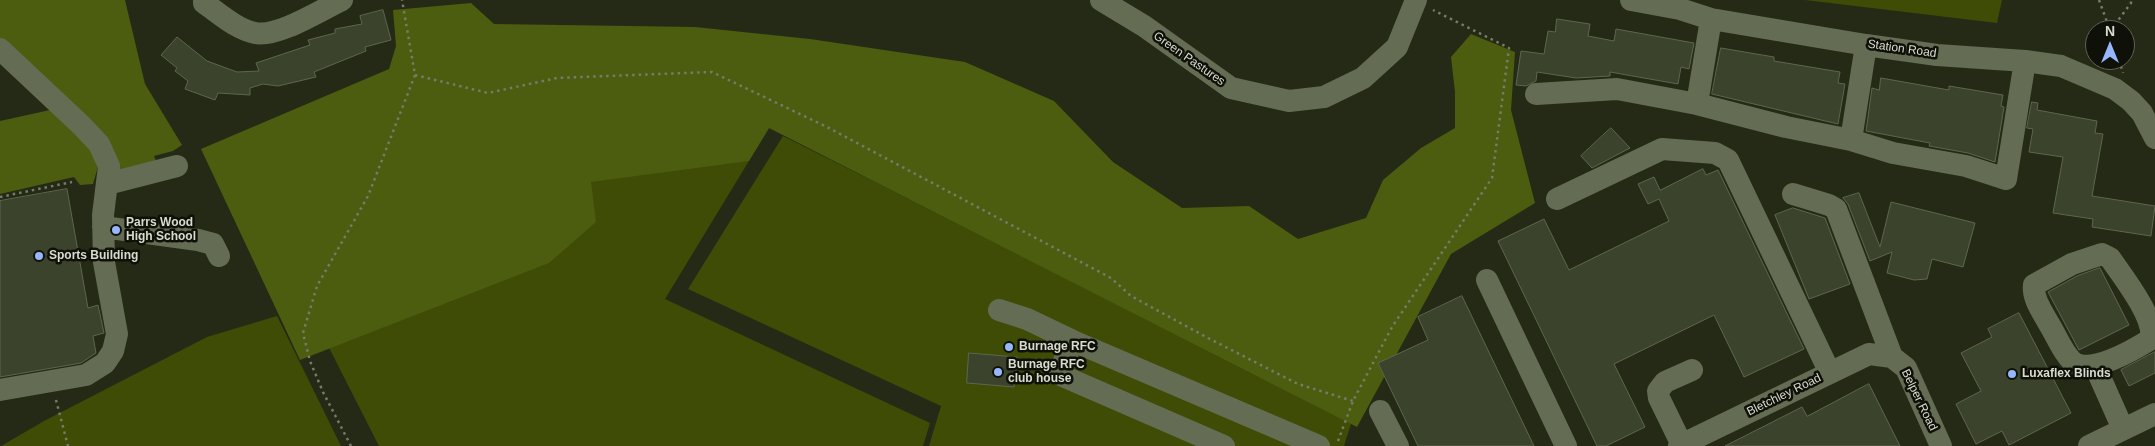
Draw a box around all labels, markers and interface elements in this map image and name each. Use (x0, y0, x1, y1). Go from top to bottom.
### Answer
north arrow (2085, 20, 2135, 70)
text: N (2105, 23, 2115, 39)
street label: Green Pastures (1150, 29, 1228, 89)
street label: Station Road (1867, 37, 1937, 61)
place label: Parrs Wood High School (126, 216, 196, 244)
marker: Parrs Wood High School (110, 224, 122, 236)
place label: Sports Building (49, 249, 138, 263)
marker: Sports Building (33, 250, 45, 262)
place label: Burnage RFC (1019, 340, 1096, 354)
marker: Burnage RFC (1003, 341, 1015, 353)
place label: Burnage RFC club house (1008, 358, 1085, 386)
marker: Burnage RFC club house (992, 366, 1004, 378)
street label: Belper Road (1898, 367, 1940, 433)
place label: Luxaflex Blinds (2022, 367, 2111, 381)
marker: Luxaflex Blinds (2006, 368, 2018, 380)
street label: Bletchley Road (1745, 371, 1823, 419)

